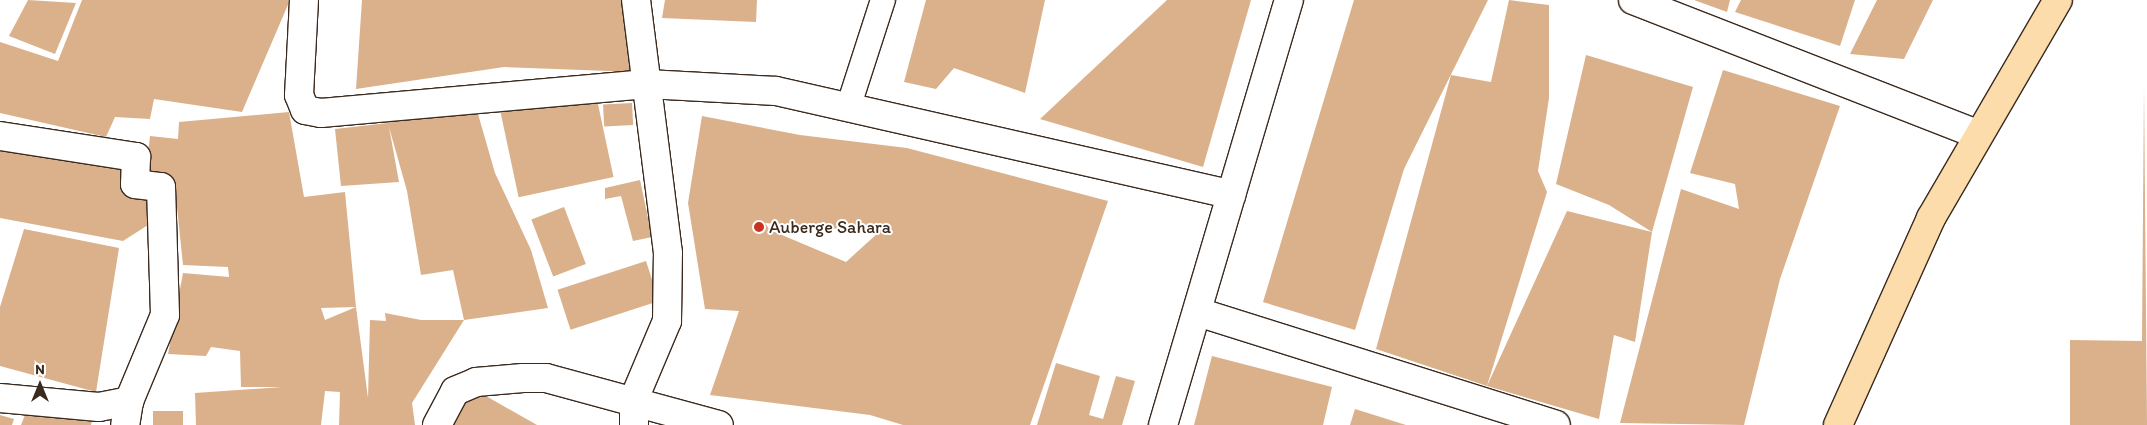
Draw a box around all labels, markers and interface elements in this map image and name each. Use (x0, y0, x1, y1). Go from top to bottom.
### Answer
place label: Auberge Sahara (769, 216, 891, 238)
marker: Auberge Sahara (753, 221, 765, 233)
north arrow (15, 360, 65, 410)
text: N (35, 361, 45, 378)

